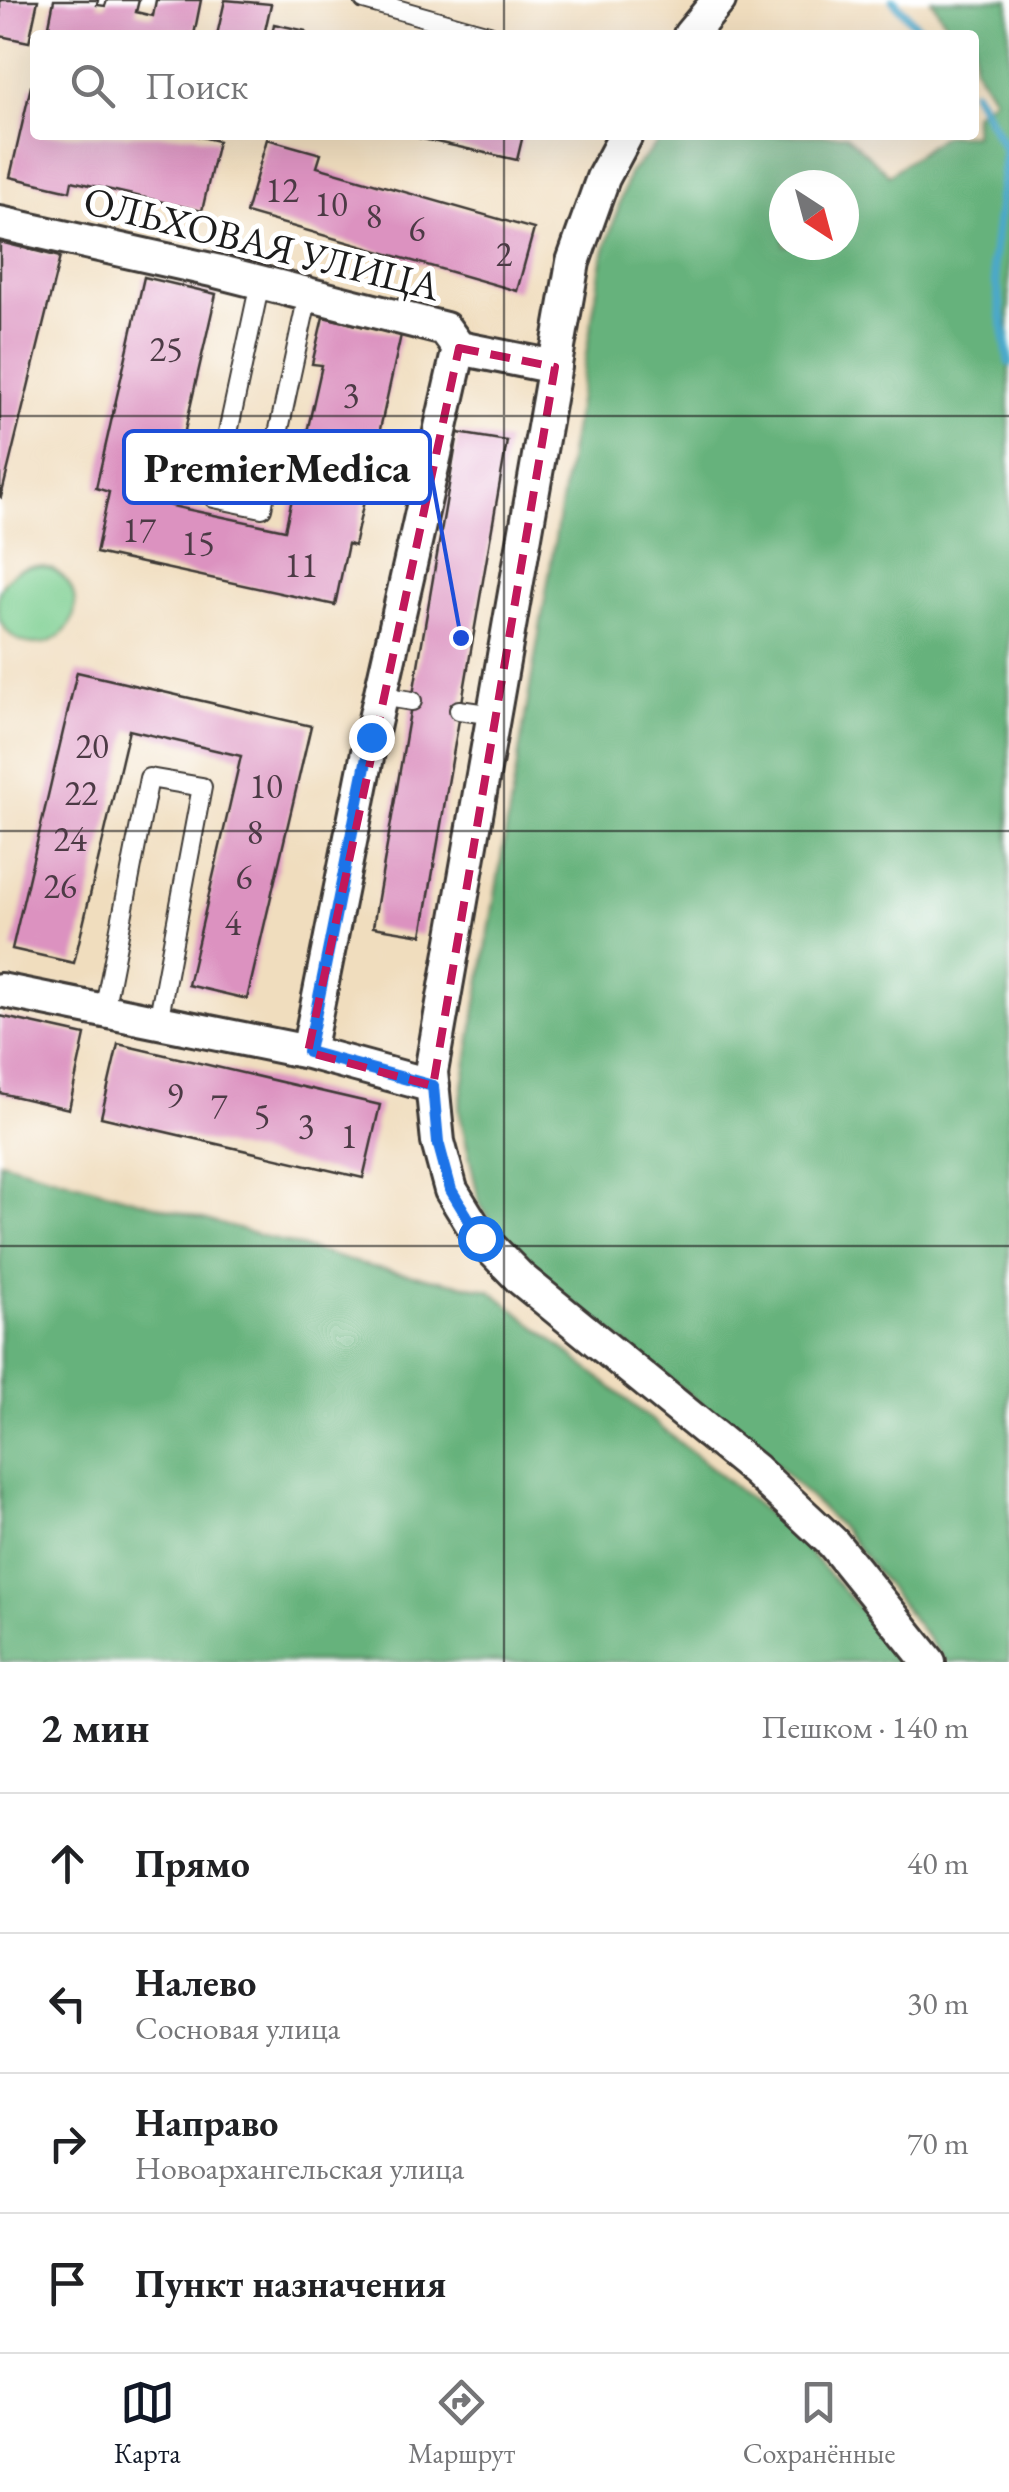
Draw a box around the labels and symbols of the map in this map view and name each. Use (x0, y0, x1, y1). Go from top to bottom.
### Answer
house number: 12 (265, 167, 299, 212)
north arrow (769, 170, 859, 260)
street label: ОЛЬХОВАЯ УЛИЦА (79, 174, 446, 312)
house number: 10 (314, 181, 348, 226)
house number: 8 (366, 193, 382, 238)
house number: 6 (409, 206, 425, 251)
house number: 2 (496, 231, 513, 276)
house number: 25 (149, 326, 183, 371)
house number: 3 (343, 372, 359, 417)
callout: PremierMedica (124, 431, 430, 503)
text: PremierMedica (144, 440, 411, 495)
house number: 17 (122, 507, 156, 552)
house number: 15 (181, 520, 215, 565)
house number: 11 (284, 542, 318, 587)
route end (349, 715, 395, 761)
house number: 20 (75, 723, 109, 768)
house number: 10 (249, 763, 283, 808)
house number: 22 (64, 770, 98, 815)
house number: 8 (247, 809, 263, 854)
house number: 24 (53, 816, 87, 861)
house number: 6 (236, 854, 252, 899)
house number: 26 (43, 863, 77, 908)
house number: 4 (225, 900, 242, 945)
house number: 9 (167, 1072, 184, 1117)
house number: 7 (211, 1083, 228, 1128)
house number: 5 (254, 1093, 270, 1138)
house number: 3 (298, 1103, 314, 1148)
house number: 1 (341, 1113, 357, 1158)
route start (458, 1216, 504, 1262)

